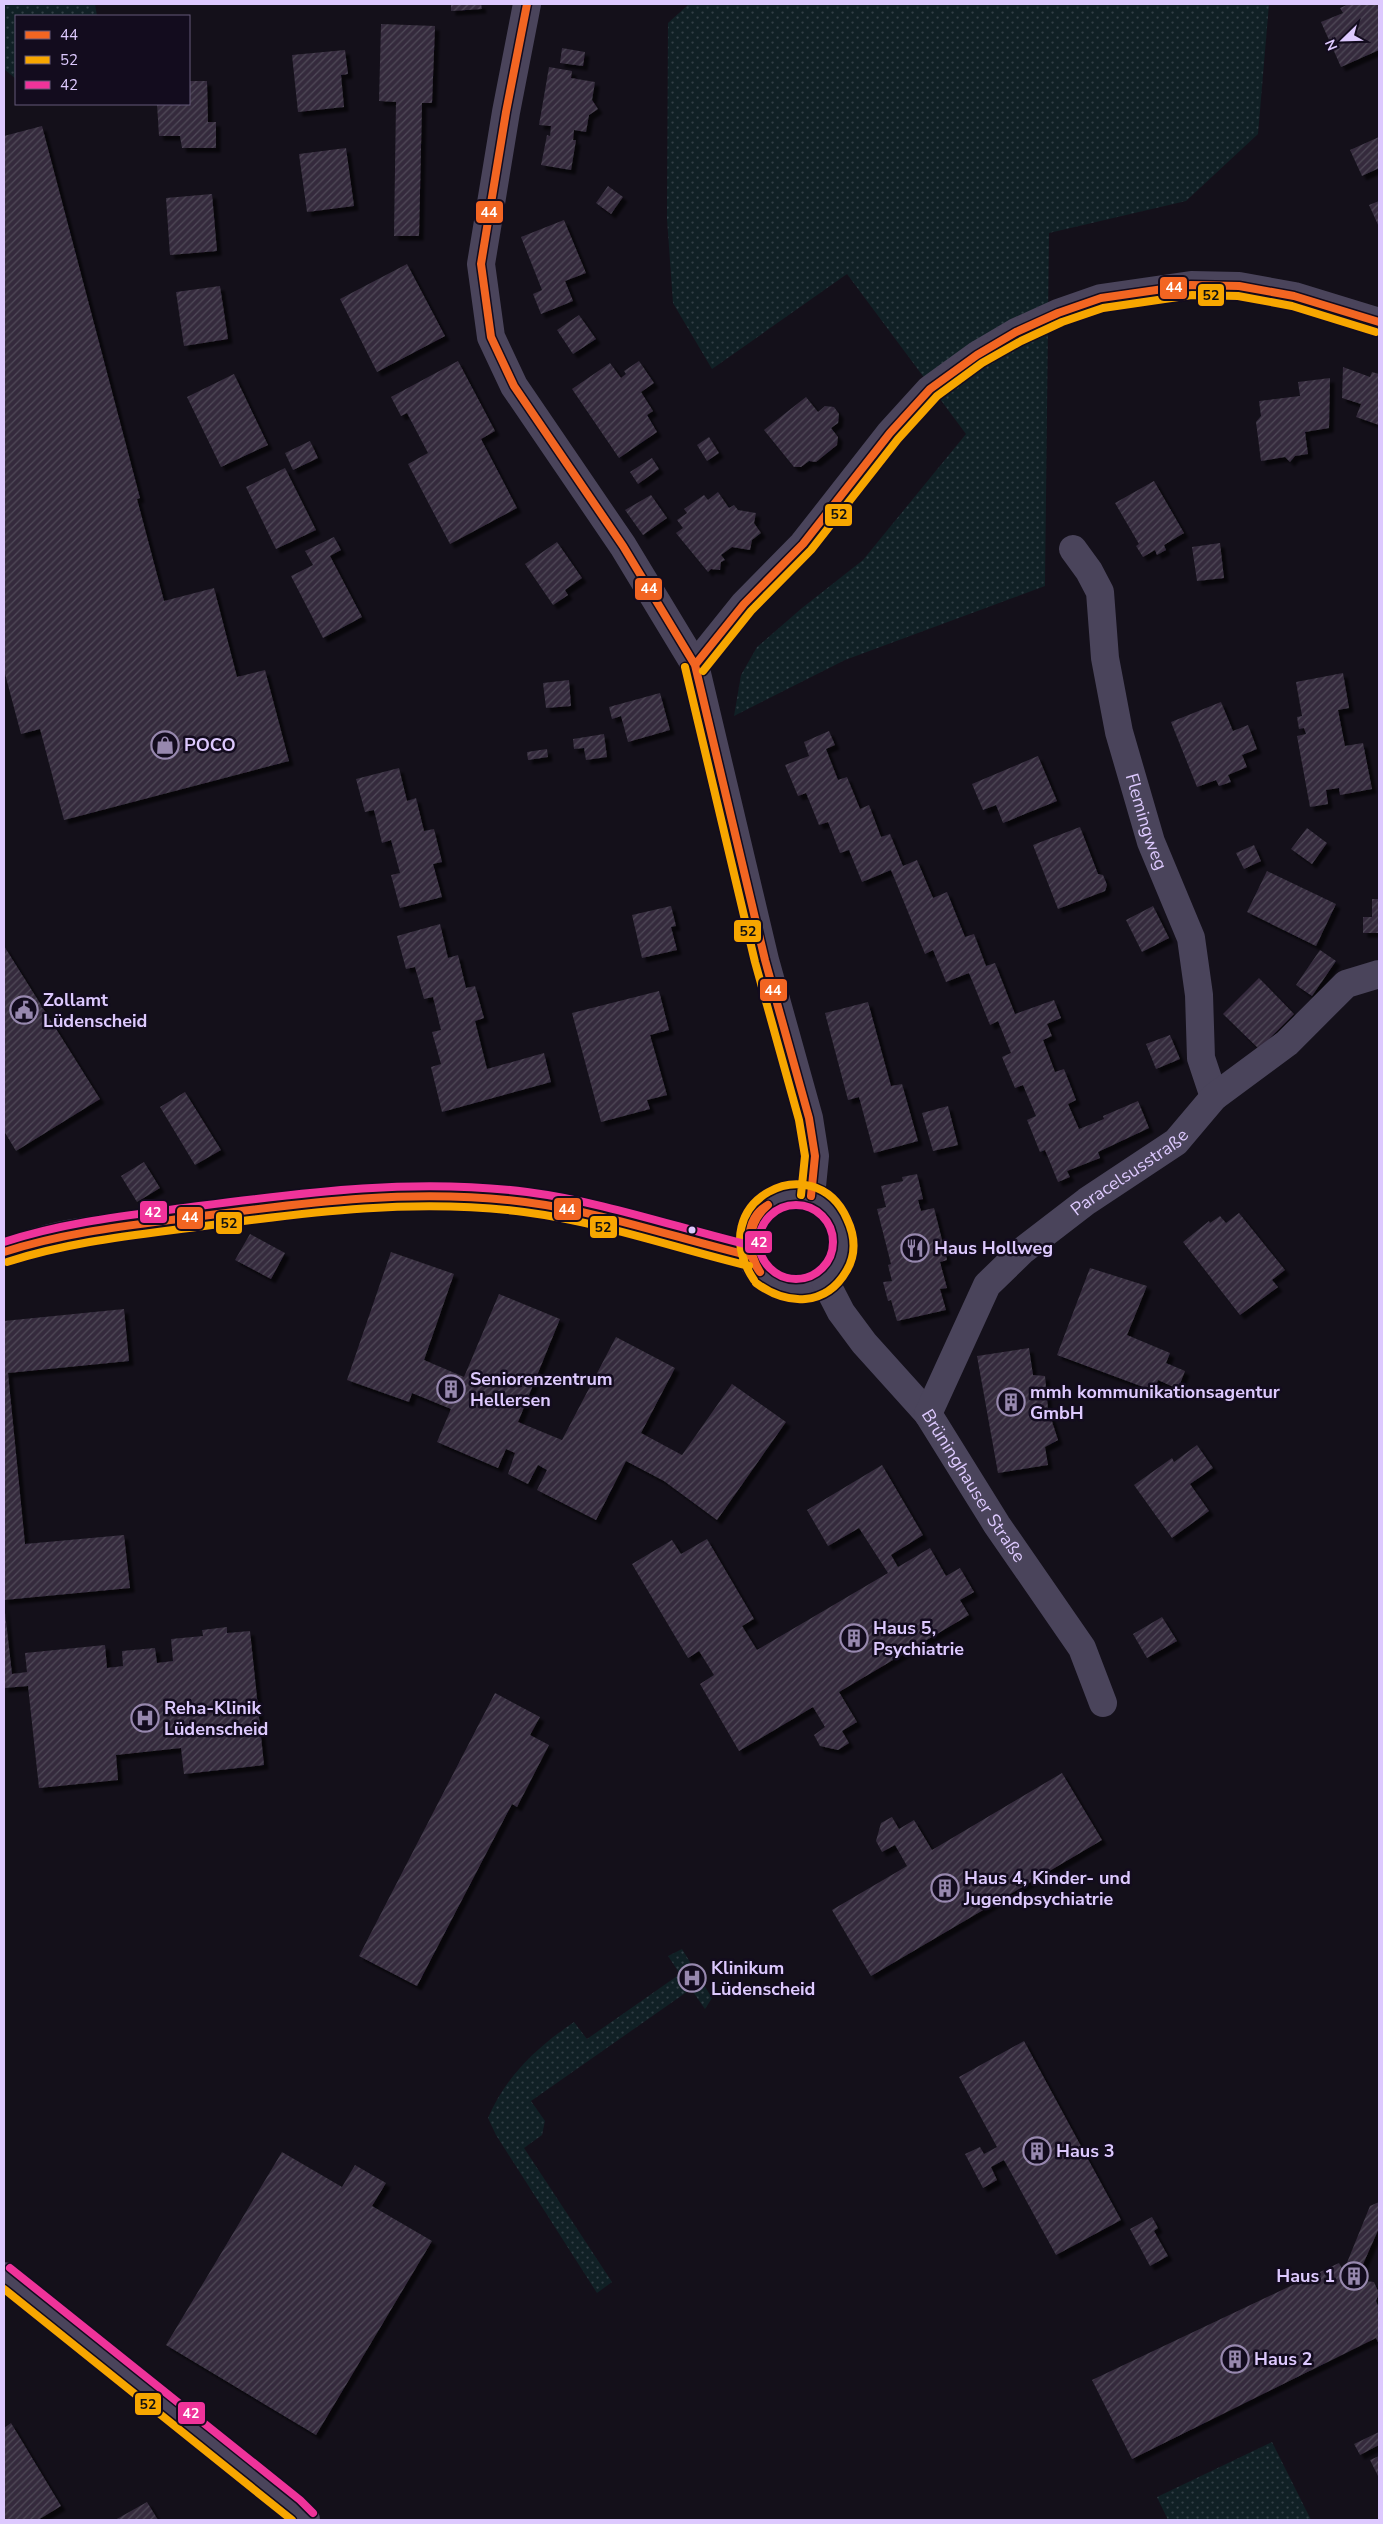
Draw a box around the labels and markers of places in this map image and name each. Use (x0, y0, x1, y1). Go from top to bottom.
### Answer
shop icon: POCO (150, 730, 180, 760)
place label: POCO (184, 733, 236, 757)
place label: Zollamt Lüdenscheid (43, 988, 147, 1033)
public building icon: Zollamt Lüdenscheid (9, 995, 39, 1025)
unlabelled marker (687, 1225, 697, 1235)
restaurant icon: Haus Hollweg (900, 1233, 930, 1263)
place label: Haus Hollweg (934, 1236, 1053, 1260)
place label: Seniorenzentrum Hellersen (470, 1367, 613, 1412)
building icon: Seniorenzentrum Hellersen (436, 1374, 466, 1404)
place label: mmh kommunikationsagentur GmbH (1030, 1380, 1280, 1425)
building icon: mmh kommunikationsagentur GmbH (996, 1387, 1026, 1417)
place label: Haus 5, Psychiatrie (873, 1616, 964, 1661)
building icon: Haus 5, Psychiatrie (839, 1623, 869, 1653)
place label: Reha-Klinik Lüdenscheid (164, 1696, 268, 1741)
hospital icon: Reha-Klinik Lüdenscheid (130, 1703, 160, 1733)
place label: Haus 4, Kinder- und Jugendpsychiatrie (963, 1866, 1131, 1911)
building icon: Haus 4, Kinder- und Jugendpsychiatrie (930, 1873, 960, 1903)
place label: Klinikum Lüdenscheid (711, 1956, 815, 2001)
hospital icon: Klinikum Lüdenscheid (677, 1963, 707, 1993)
building icon: Haus 3 (1022, 2136, 1052, 2166)
place label: Haus 3 (1056, 2139, 1115, 2163)
building icon: Haus 1 (1339, 2261, 1369, 2291)
place label: Haus 1 (1276, 2264, 1335, 2288)
building icon: Haus 2 (1220, 2344, 1250, 2374)
place label: Haus 2 (1254, 2347, 1313, 2371)

